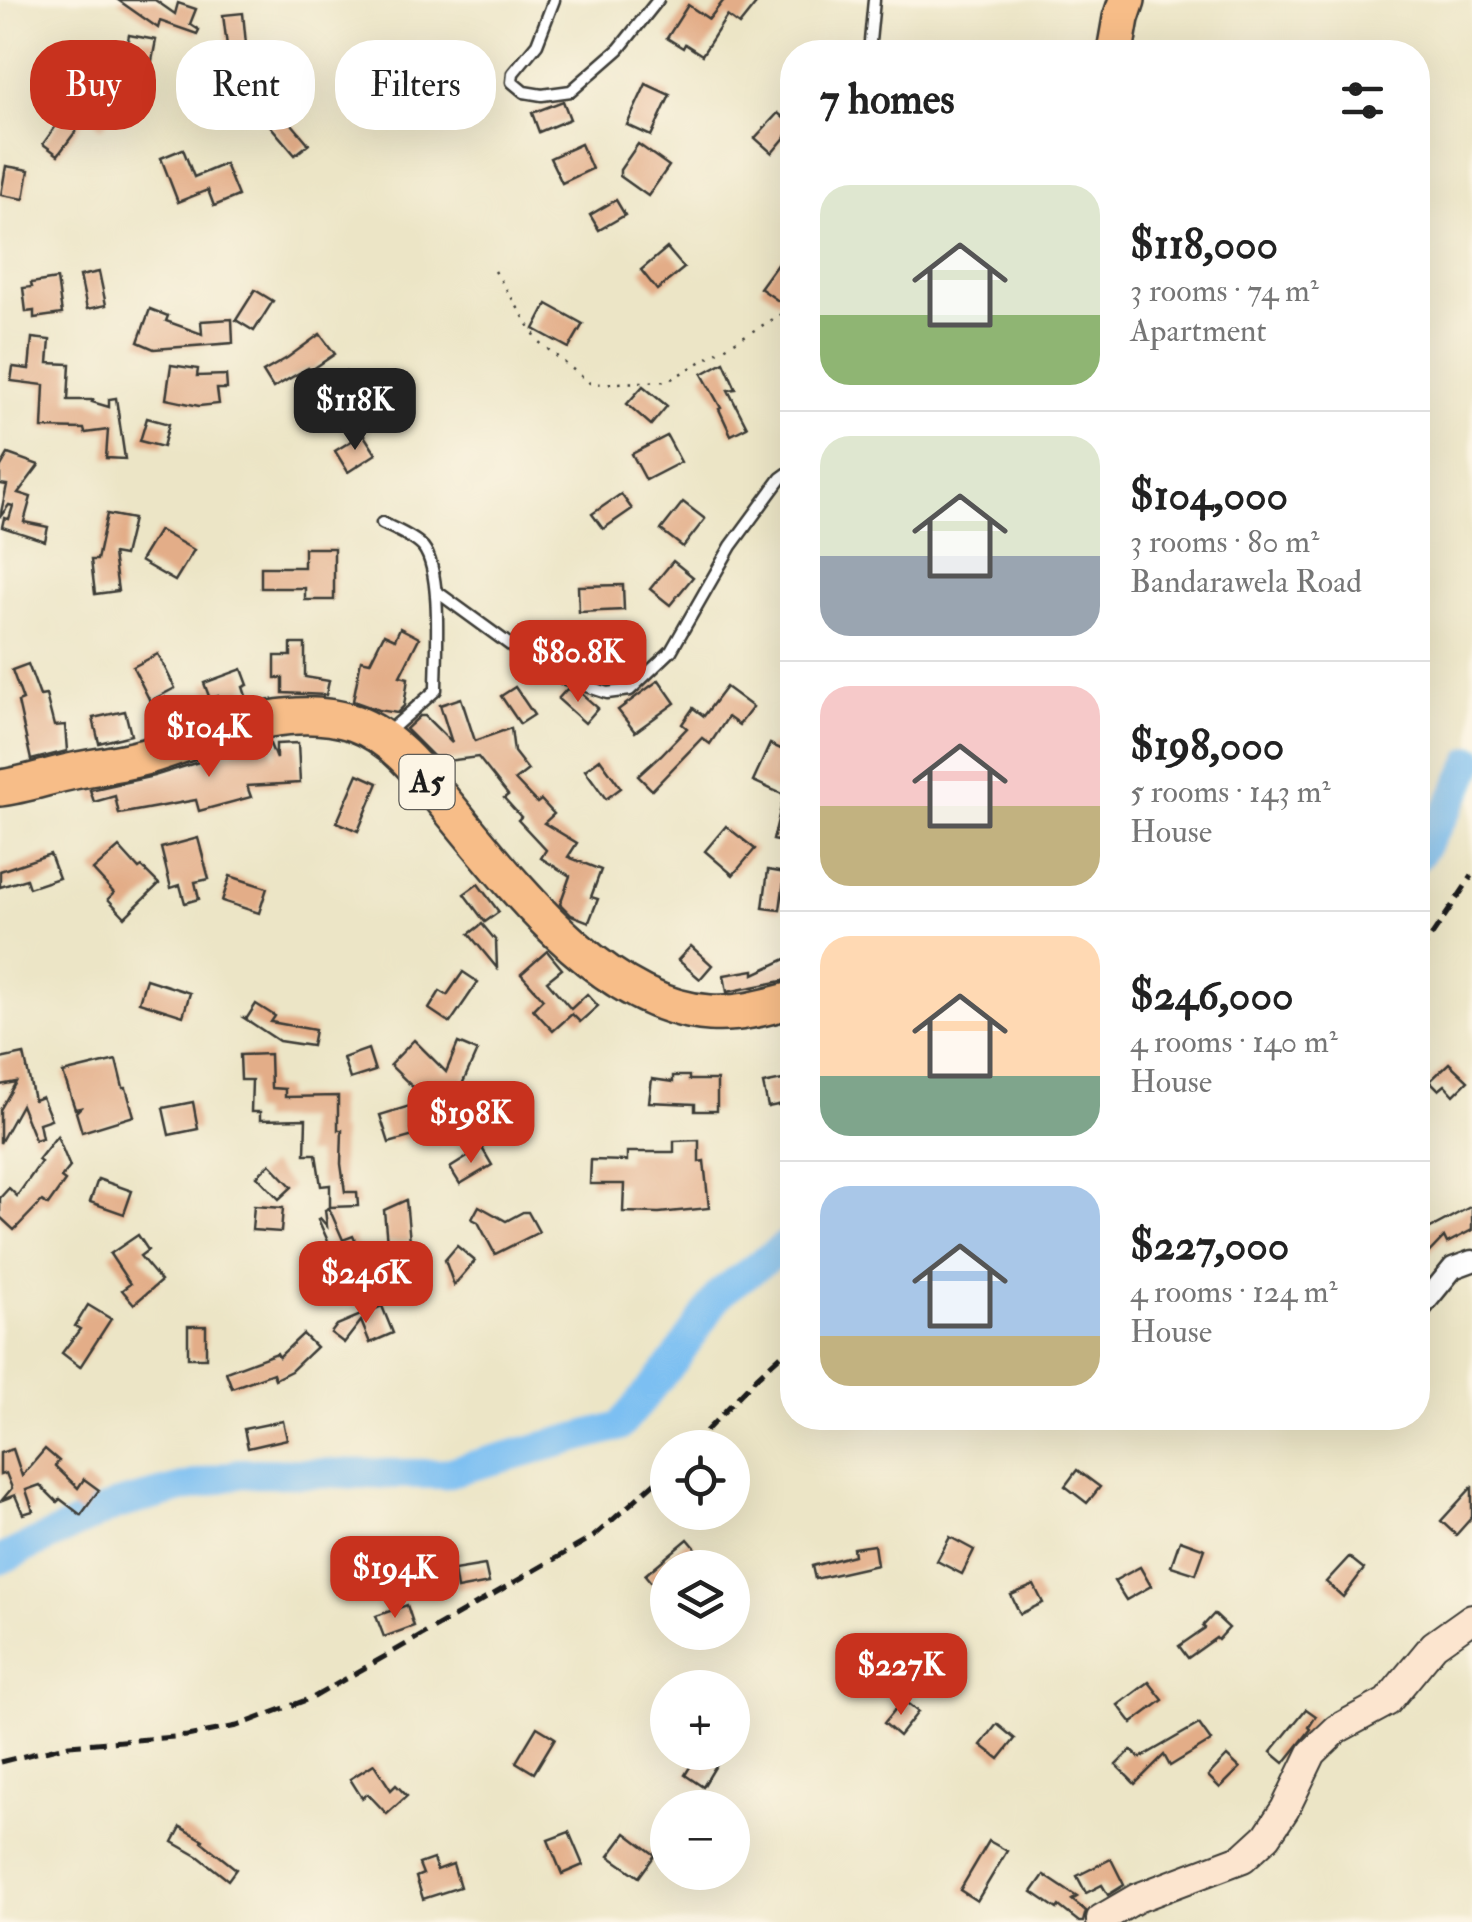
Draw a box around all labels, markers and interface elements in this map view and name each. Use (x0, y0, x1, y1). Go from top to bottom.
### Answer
chip: Buy (30, 40, 156, 130)
chip: Rent (176, 40, 315, 130)
chip: Filters (335, 40, 496, 130)
icon: filters (1335, 73, 1390, 128)
text: 7 homes (820, 74, 955, 126)
text: $118,000 (1130, 219, 1278, 271)
icon: home (900, 225, 1020, 345)
text: 3 rooms · 74 m² (1130, 271, 1319, 311)
text: Apartment (1130, 311, 1267, 351)
pin: $118K (285, 368, 425, 453)
text: $118K (316, 380, 394, 420)
text: $104,000 (1130, 470, 1288, 522)
icon: home (900, 476, 1020, 596)
text: 3 rooms · 80 m² (1130, 522, 1319, 562)
text: Bandarawela Road (1130, 562, 1362, 602)
pin: $80.8K (497, 620, 659, 705)
text: $80.8K (531, 632, 625, 672)
pin: $104K (139, 695, 279, 780)
text: $104K (166, 707, 252, 747)
text: $198,000 (1130, 720, 1284, 772)
icon: home (900, 726, 1020, 846)
road number: A5 (400, 755, 454, 809)
text: 5 rooms · 143 m² (1130, 772, 1331, 812)
text: House (1130, 812, 1212, 852)
text: $246,000 (1130, 970, 1293, 1022)
icon: home (900, 976, 1020, 1096)
text: 4 rooms · 140 m² (1130, 1022, 1338, 1062)
text: House (1130, 1062, 1212, 1102)
pin: $198K (401, 1081, 541, 1166)
text: $198K (429, 1093, 513, 1133)
text: $227,000 (1130, 1220, 1289, 1272)
icon: home (900, 1226, 1020, 1346)
pin: $246K (296, 1241, 436, 1326)
text: $246K (321, 1253, 411, 1293)
text: 4 rooms · 124 m² (1130, 1272, 1338, 1312)
text: House (1130, 1312, 1212, 1352)
map controls (650, 1430, 750, 1890)
button: locate (650, 1430, 750, 1530)
pin: $194K (325, 1536, 465, 1621)
text: $194K (352, 1548, 438, 1588)
button: layers (650, 1550, 750, 1650)
pin: $227K (831, 1633, 971, 1718)
text: $227K (857, 1645, 945, 1685)
button: + (650, 1670, 750, 1770)
button: − (650, 1790, 750, 1890)

